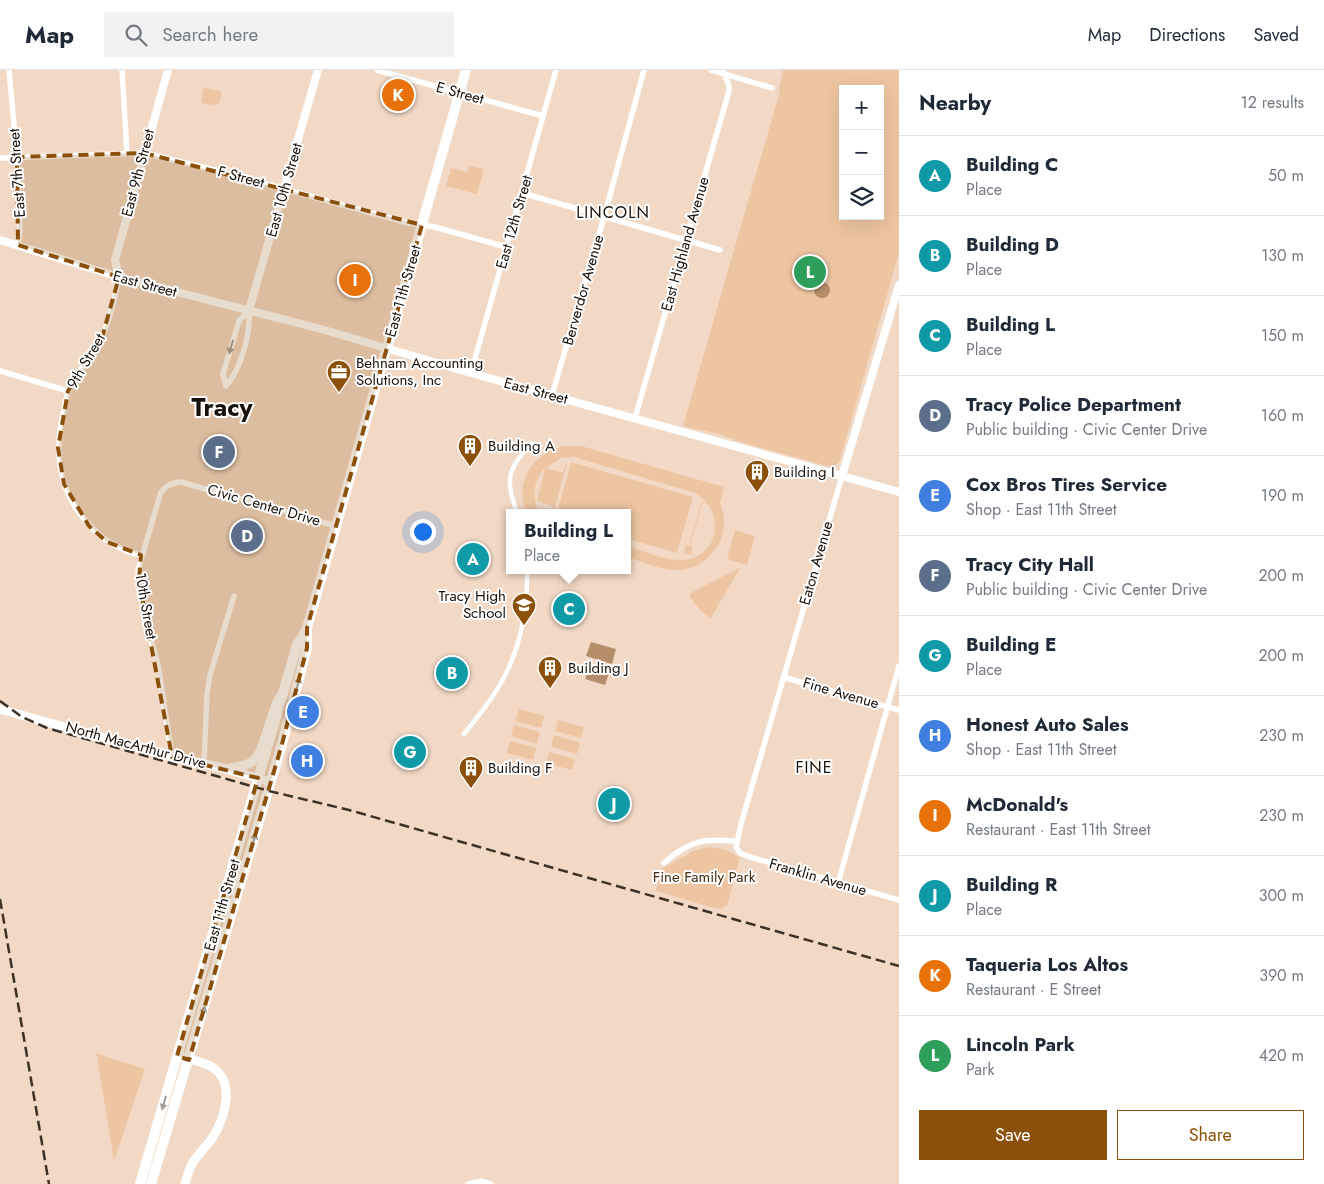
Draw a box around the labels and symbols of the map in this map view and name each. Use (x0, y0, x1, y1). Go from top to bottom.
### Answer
pin: K (382, 76, 414, 114)
street label: E Street (434, 76, 487, 110)
street label: East 9th Street (116, 126, 160, 219)
street label: East 7th Street (3, 127, 31, 218)
street label: East 10th Street (260, 140, 308, 240)
street label: F Street (215, 160, 267, 194)
street label: East 12th Street (490, 172, 538, 271)
street label: East Highland Avenue (655, 174, 715, 314)
district label: LINCOLN (576, 201, 650, 224)
street label: Berverdor Avenue (557, 232, 609, 348)
street label: East 11th Street (379, 242, 427, 340)
pin: L (794, 253, 826, 291)
pin: I (339, 261, 371, 299)
street label: East Street (111, 265, 180, 303)
street label: 9th Street (61, 329, 111, 393)
one-way arrow (227, 339, 235, 354)
place label: Behnam Accounting Solutions, Inc (356, 352, 483, 391)
office icon: Behnam Accounting Solutions, Inc (326, 359, 352, 393)
street label: East Street (502, 372, 571, 410)
district label: Tracy (191, 389, 254, 425)
pin: F (203, 433, 235, 471)
building icon: Building A (457, 433, 483, 467)
place label: Building A (488, 435, 555, 457)
building icon: Building I (744, 459, 770, 493)
place label: Building I (774, 461, 835, 483)
street label: Civic Center Drive (205, 478, 323, 532)
pin: D (231, 517, 263, 555)
street label: Eaton Avenue (794, 518, 839, 608)
your location (410, 519, 436, 545)
pin: A (457, 540, 489, 578)
street label: 10th Street (129, 571, 163, 642)
place label: Tracy High School (439, 585, 506, 624)
pin: C (553, 590, 585, 628)
school or university icon: Tracy High School (511, 592, 537, 626)
pin: B (436, 654, 468, 692)
building icon: Building J (537, 655, 563, 689)
place label: Building J (568, 657, 629, 679)
street label: Fine Avenue (800, 672, 882, 714)
one-way arrow (294, 676, 302, 691)
pin: E (287, 693, 319, 731)
street label: North MacArthur Drive (63, 716, 209, 774)
pin: G (394, 733, 426, 771)
pin: H (291, 742, 323, 780)
building icon: Building F (458, 755, 484, 789)
district label: FINE (795, 756, 833, 779)
place label: Building F (488, 757, 552, 779)
pin: J (598, 785, 630, 823)
one-way arrow (251, 833, 259, 848)
street label: Franklin Avenue (767, 853, 870, 901)
street label: East 11th Street (198, 856, 246, 954)
park label: Fine Family Park (653, 866, 756, 888)
one-way arrow (199, 1005, 207, 1020)
one-way arrow (160, 1095, 168, 1111)

